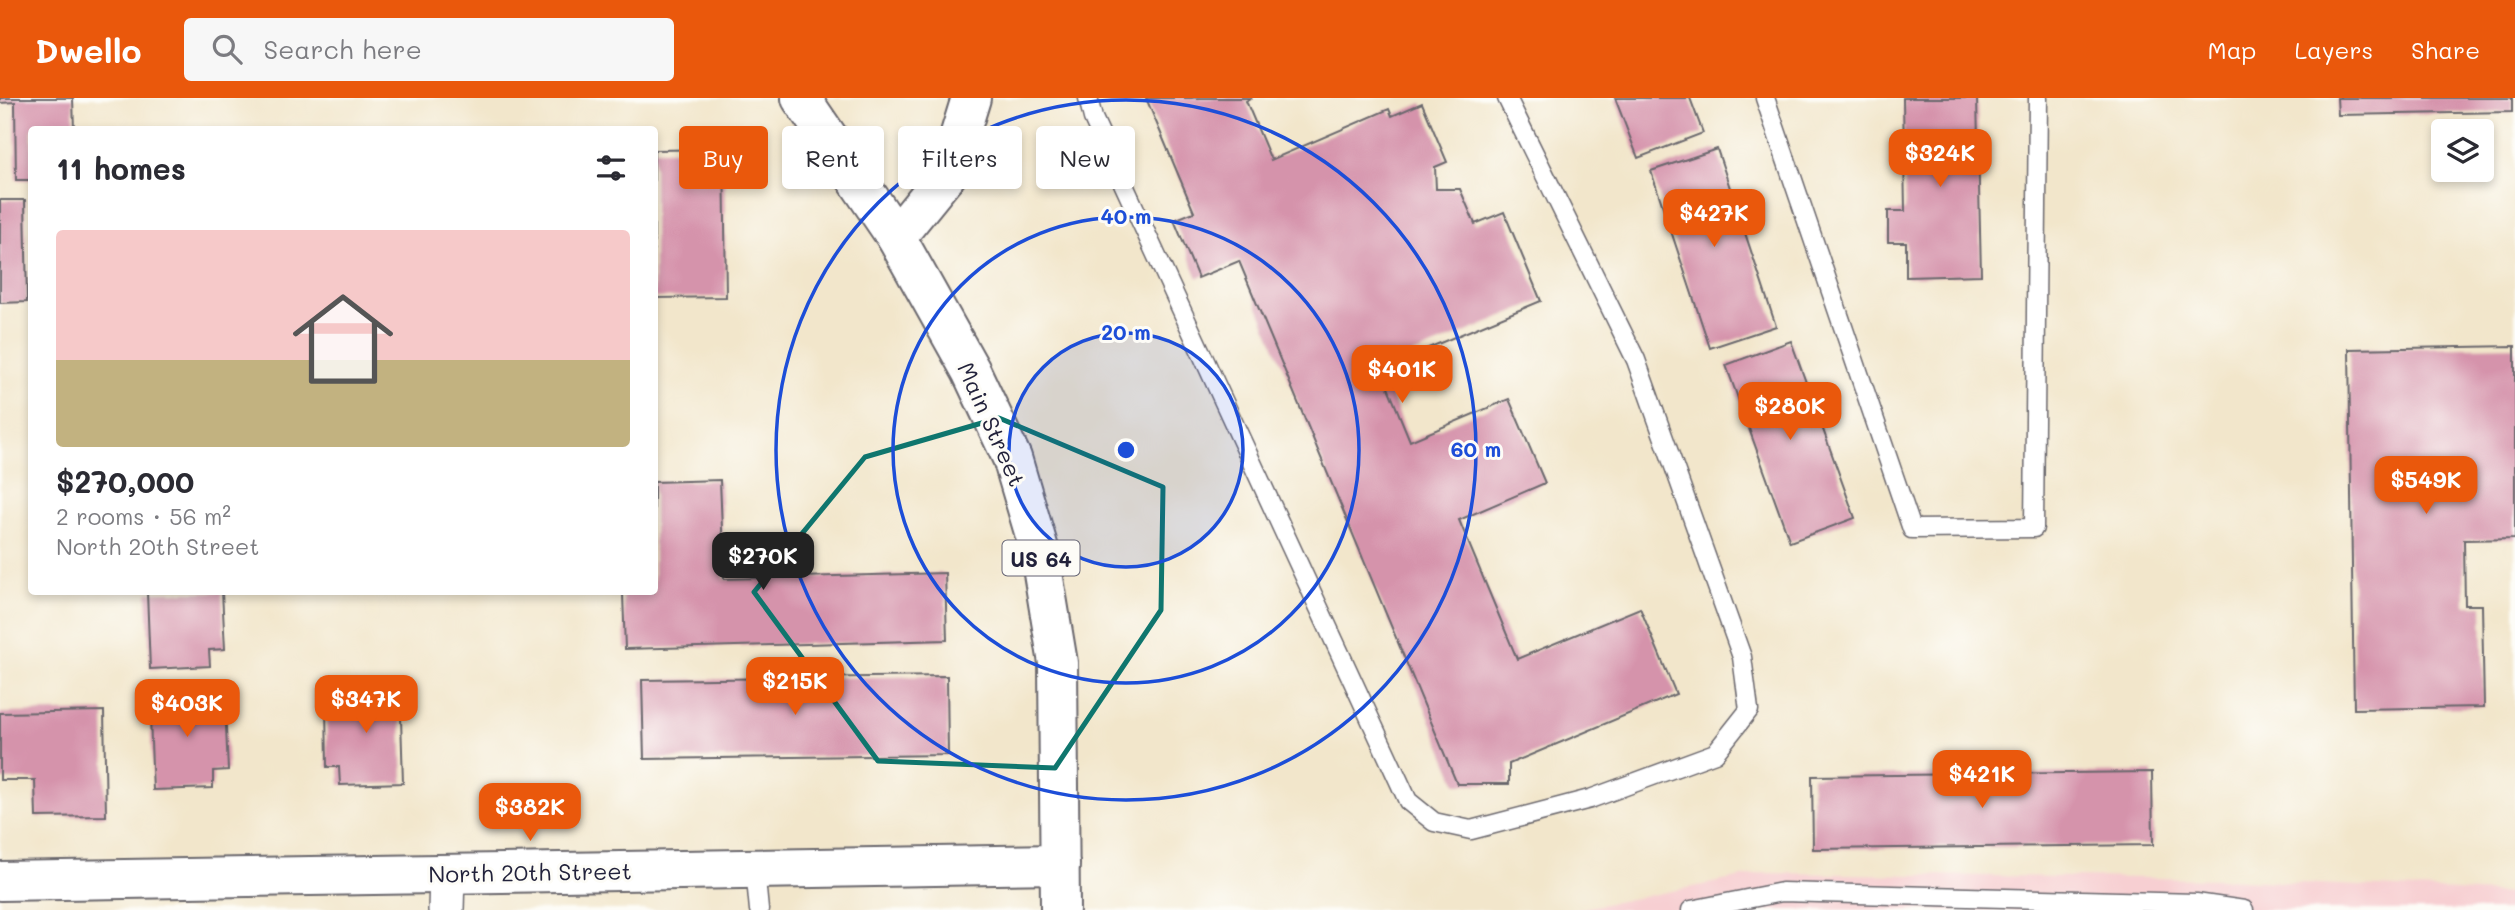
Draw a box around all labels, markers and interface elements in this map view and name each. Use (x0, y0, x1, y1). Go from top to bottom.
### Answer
search box (184, 18, 674, 81)
text: Dwello (35, 28, 142, 71)
icon: search (208, 30, 246, 68)
text: Search here (264, 32, 422, 66)
text: Map (2208, 34, 2256, 65)
text: Layers (2294, 34, 2373, 65)
text: Share (2411, 34, 2480, 65)
map controls (2431, 119, 2494, 182)
button: layers (2431, 119, 2494, 182)
chip: Buy (679, 126, 768, 189)
chip: Rent (782, 126, 884, 189)
chip: Filters (898, 126, 1022, 189)
chip: New (1036, 126, 1135, 189)
pin: $324K (1891, 130, 1989, 189)
text: $324K (1905, 137, 1975, 167)
text: 11 homes (56, 148, 186, 188)
icon: filters (592, 149, 630, 187)
pin: $427K (1665, 190, 1763, 249)
text: $427K (1679, 197, 1749, 227)
text: 40 m (1100, 202, 1152, 229)
icon: home (280, 276, 406, 402)
text: 20 m (1101, 318, 1151, 345)
pin: $401K (1353, 345, 1451, 405)
text: $401K (1368, 353, 1436, 383)
street label: Main Street (951, 357, 1033, 491)
pin: $280K (1741, 382, 1839, 442)
text: $280K (1754, 390, 1826, 420)
text: 60 m (1451, 435, 1501, 462)
centre of rings (1114, 438, 1138, 462)
pin: $549K (2377, 456, 2475, 516)
text: $270,000 (56, 461, 194, 501)
text: $549K (2390, 464, 2462, 494)
text: 2 rooms · 56 m² (56, 501, 231, 531)
text: North 20th Street (56, 531, 259, 561)
pin: $270K (714, 532, 812, 592)
text: $270K (728, 540, 798, 570)
road number: US 64 (1002, 540, 1080, 575)
pin: $215K (746, 658, 844, 717)
text: $215K (762, 665, 828, 695)
pin: $347K (317, 676, 415, 735)
pin: $403K (138, 680, 236, 739)
text: $347K (331, 683, 401, 713)
text: $403K (151, 687, 223, 717)
pin: $421K (1933, 750, 2031, 810)
text: $421K (1949, 758, 2015, 788)
pin: $382K (481, 784, 579, 843)
text: $382K (495, 791, 565, 821)
street label: North 20th Street (428, 855, 632, 889)

